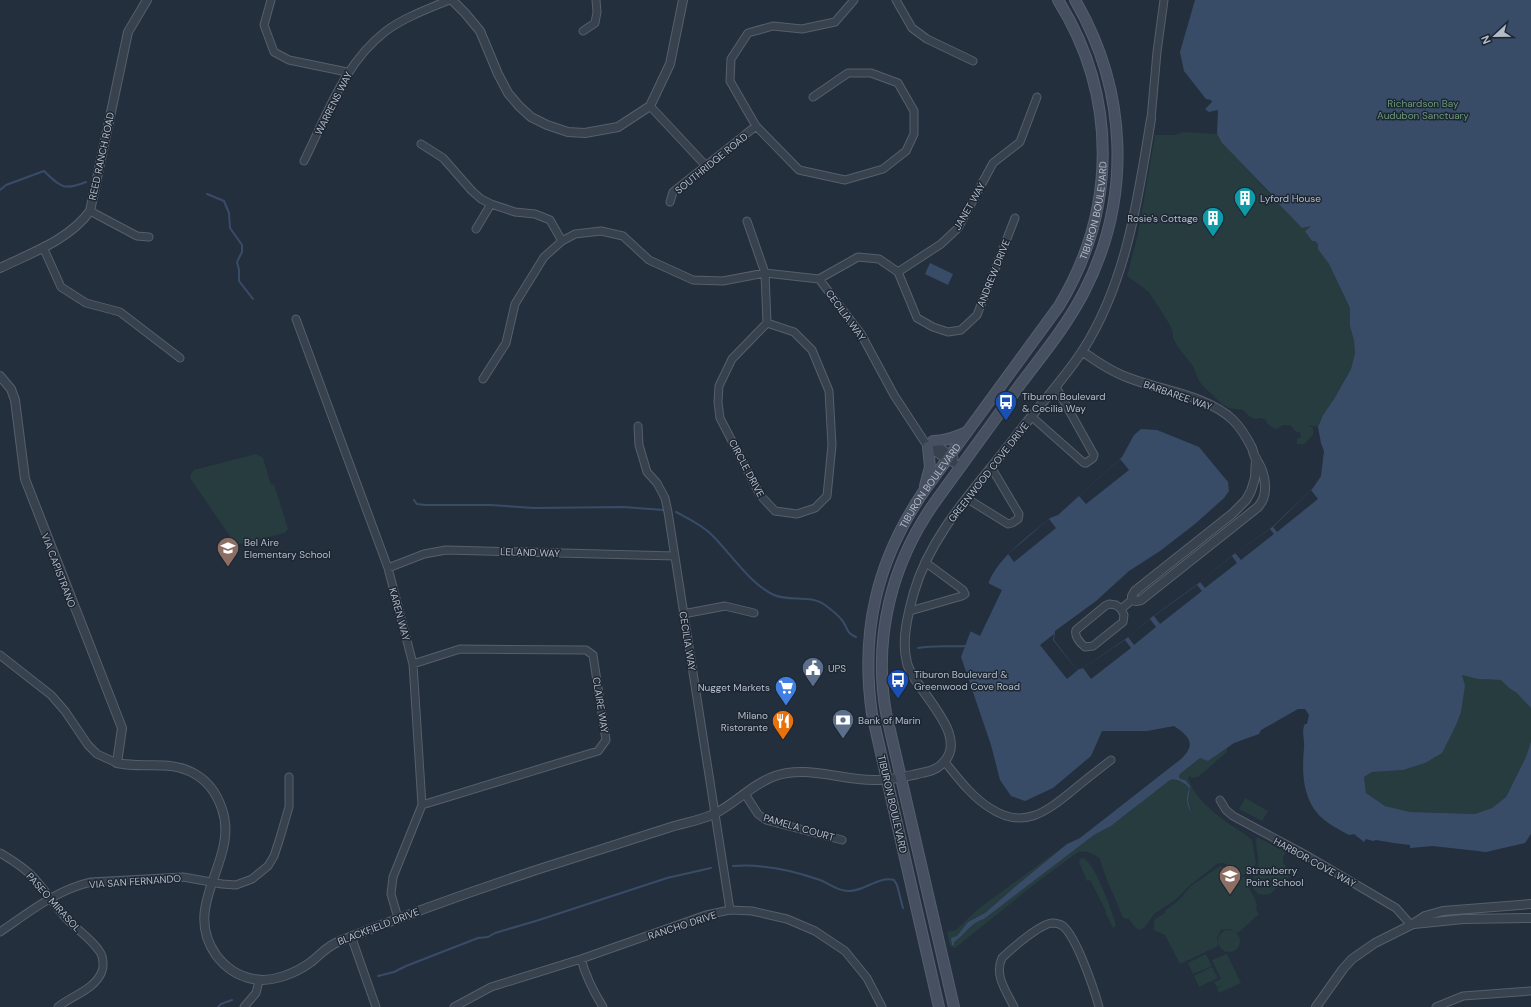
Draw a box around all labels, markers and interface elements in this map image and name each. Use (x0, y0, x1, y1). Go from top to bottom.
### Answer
north arrow (1475, 16, 1515, 56)
text: N (1478, 33, 1494, 46)
street label: WARRENS WAY (312, 69, 355, 137)
park label: Richardson Bay Audubon Sanctuary (1377, 97, 1469, 122)
street label: REED RANCH ROAD (86, 111, 117, 201)
street label: SOUTHRIDGE ROAD (672, 130, 751, 197)
street label: TIBURON BOULEVARD (1077, 161, 1110, 262)
street label: JANET WAY (951, 180, 988, 232)
building icon: Lyford House (1232, 185, 1258, 218)
place label: Lyford House (1260, 192, 1321, 205)
building icon: Rosie's Cottage (1200, 205, 1226, 238)
place label: Rosie's Cottage (1127, 212, 1198, 225)
street label: ANDREW DRIVE (974, 237, 1013, 309)
street label: CECILIA WAY (823, 287, 869, 344)
street label: BARBAREE WAY (1142, 378, 1214, 413)
bus stop icon: Tiburon Boulevard & Cecilia Way (993, 389, 1019, 422)
place label: Tiburon Boulevard & Cecilia Way (1022, 390, 1105, 415)
street label: GREENWOOD COVE DRIVE (945, 419, 1032, 525)
street label: CIRCLE DRIVE (726, 437, 767, 500)
street label: TIBURON BOULEVARD (897, 441, 964, 531)
street label: VIA CAPISTRANO (38, 531, 79, 609)
school or university icon: Bel Aire Elementary School (215, 535, 241, 568)
place label: Bel Aire Elementary School (244, 536, 331, 561)
street label: LELAND WAY (500, 545, 560, 560)
street label: KAREN WAY (386, 586, 413, 642)
street label: CECILIA WAY (676, 610, 699, 672)
public building icon: UPS (800, 655, 826, 688)
place label: UPS (828, 662, 846, 675)
bus stop icon: Tiburon Boulevard & Greenwood Cove Road (885, 667, 911, 700)
place label: Tiburon Boulevard & Greenwood Cove Road (914, 668, 1020, 693)
supermarket icon: Nugget Markets (773, 674, 799, 707)
street label: CLAIRE WAY (590, 676, 611, 734)
place label: Nugget Markets (698, 681, 770, 694)
bank icon: Bank of Marin (830, 707, 856, 740)
restaurant icon: Milano Ristorante (770, 708, 796, 741)
place label: Milano Ristorante (721, 709, 768, 734)
place label: Bank of Marin (858, 714, 921, 727)
street label: TIBURON BOULEVARD (875, 754, 910, 855)
street label: PAMELA COURT (762, 811, 836, 844)
street label: HARBOR COVE WAY (1271, 834, 1358, 891)
school or university icon: Strawberry Point School (1217, 863, 1243, 896)
place label: Strawberry Point School (1246, 864, 1304, 889)
street label: PASEO MIRASOL (24, 870, 84, 935)
street label: VIA SAN FERNANDO (89, 872, 182, 891)
street label: BLACKFIELD DRIVE (336, 905, 421, 948)
street label: RANCHO DRIVE (646, 908, 718, 943)

